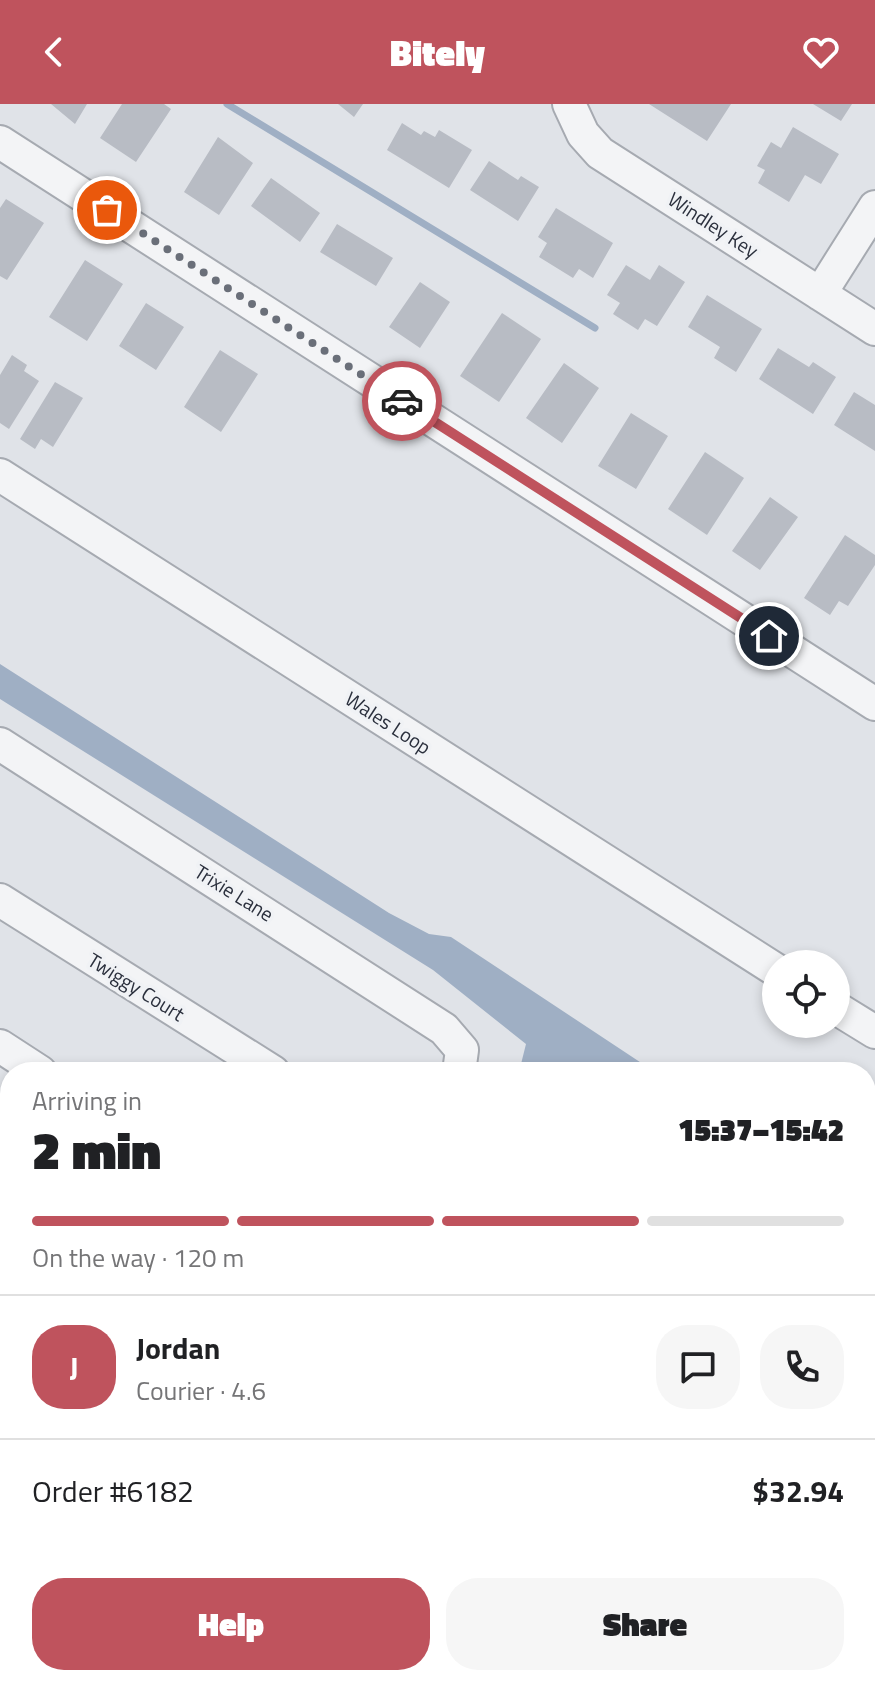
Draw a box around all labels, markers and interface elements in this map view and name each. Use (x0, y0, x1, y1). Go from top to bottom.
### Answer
text: Bitely (390, 25, 485, 80)
icon: back (32, 30, 76, 74)
icon: heart (799, 30, 843, 74)
pin (73, 176, 141, 244)
street label: Windley Key (662, 184, 765, 266)
icon: bag (85, 188, 129, 232)
courier (362, 361, 442, 441)
icon: car (380, 379, 424, 423)
pin (735, 602, 803, 670)
icon: home (747, 614, 791, 658)
street label: Wales Loop (339, 683, 437, 762)
street label: Trixie Lane (189, 856, 280, 929)
street label: Twiggy Court (82, 945, 191, 1029)
map controls (762, 950, 850, 1038)
button: locate (762, 950, 850, 1038)
text: Arriving in (32, 1081, 142, 1120)
text: 15:37–15:42 (678, 1107, 844, 1153)
text: 2 min (32, 1110, 161, 1189)
text: On the way · 120 m (32, 1238, 244, 1277)
text: Jordan (136, 1325, 220, 1371)
button: chat (656, 1325, 740, 1409)
button: phone (760, 1325, 844, 1409)
text: J (69, 1344, 79, 1390)
text: Courier · 4.6 (136, 1371, 266, 1410)
text: Order #6182 (32, 1468, 194, 1514)
text: $32.94 (752, 1468, 844, 1514)
button: Help (32, 1578, 430, 1670)
button: Share (446, 1578, 844, 1670)

